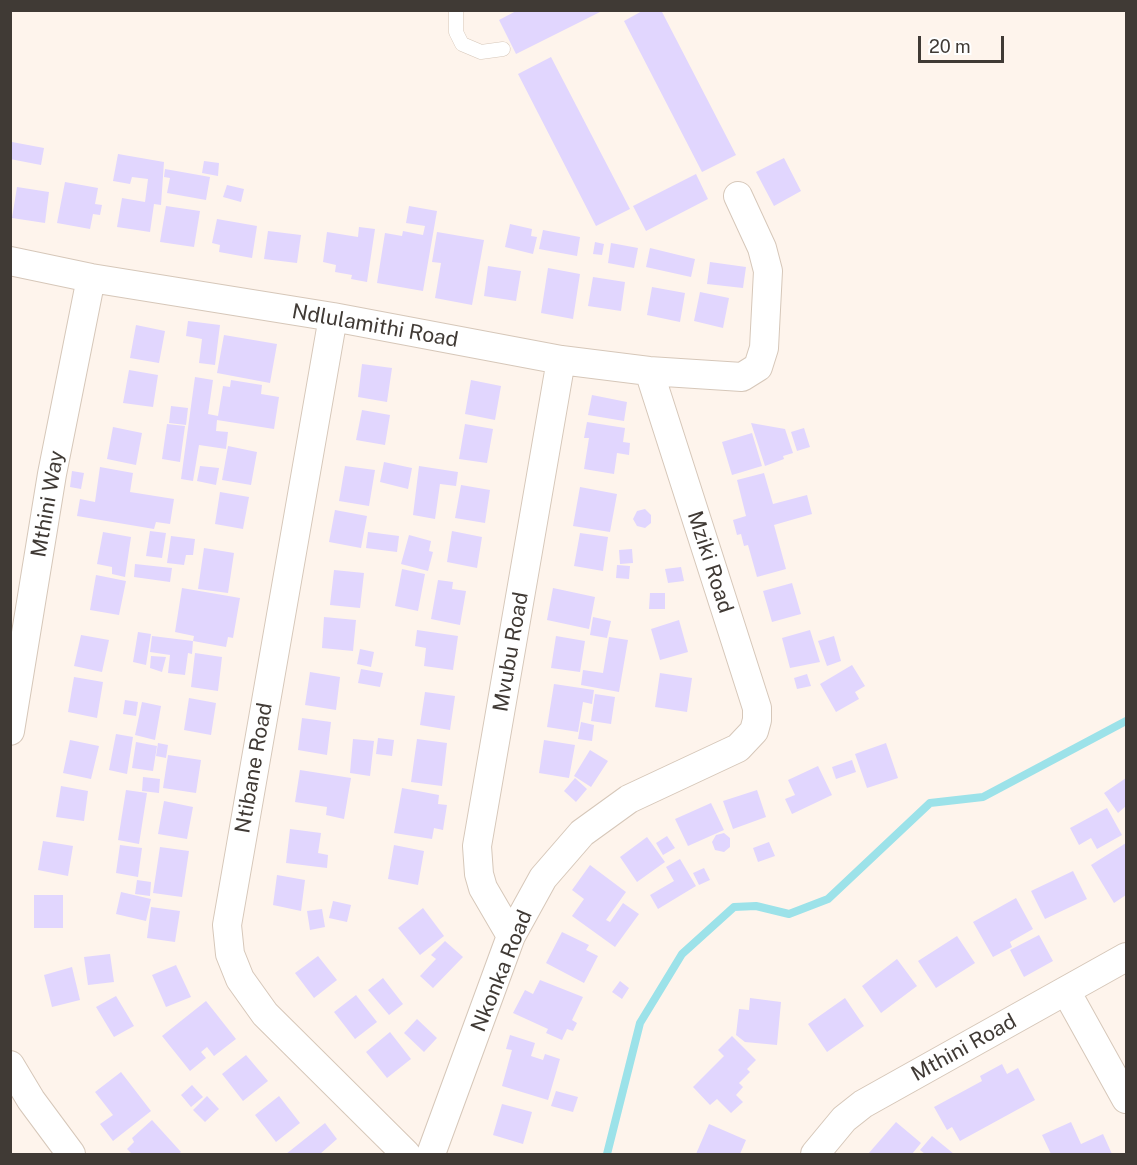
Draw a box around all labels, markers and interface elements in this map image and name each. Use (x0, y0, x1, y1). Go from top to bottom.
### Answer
scale bar (921, 24, 1006, 62)
text: 20 m (929, 36, 971, 57)
street label: Ndlulamithi Road (290, 299, 460, 353)
street label: Mthini Way (26, 449, 70, 559)
street label: Mziki Road (682, 508, 738, 616)
street label: Mvubu Road (488, 590, 534, 714)
street label: Ntibane Road (230, 701, 278, 835)
street label: Nkonka Road (466, 906, 538, 1036)
street label: Mthini Road (907, 1009, 1021, 1087)

